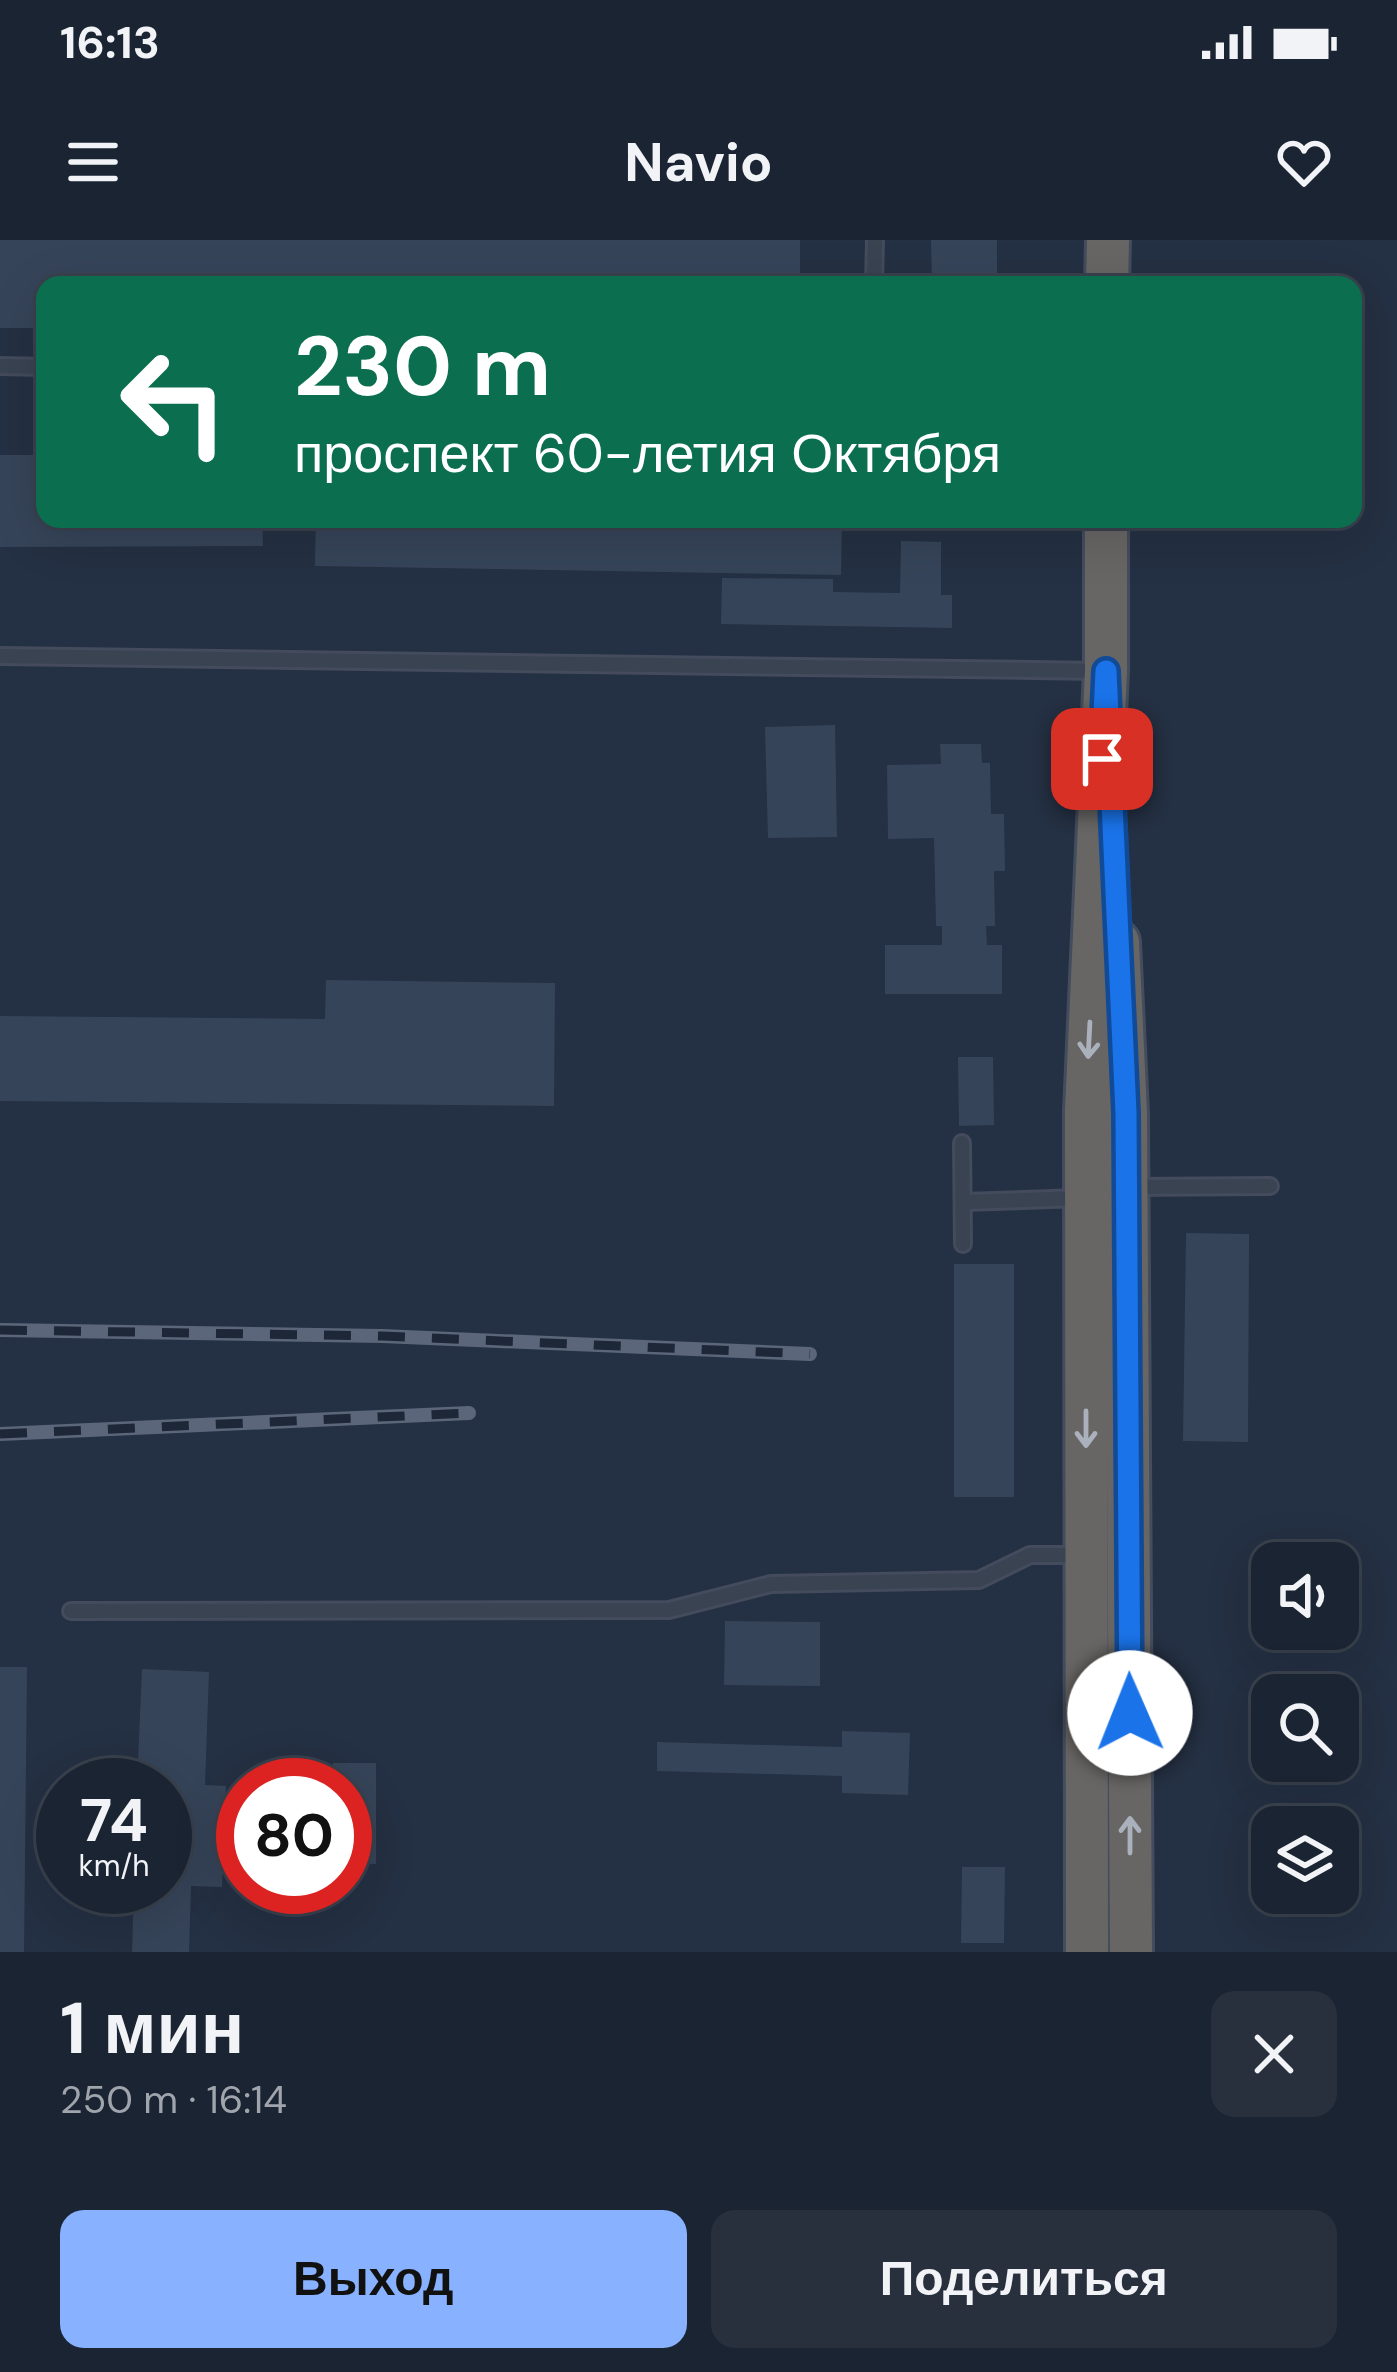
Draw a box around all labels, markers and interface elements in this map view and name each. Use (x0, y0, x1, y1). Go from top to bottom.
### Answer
text: 16:13 (60, 13, 160, 72)
text: Navio (624, 127, 773, 198)
icon: menu (60, 129, 126, 195)
icon: heart (1271, 129, 1337, 195)
text: 230 m (294, 312, 551, 421)
icon: left (96, 324, 252, 480)
text: проспект 60-летия Октября (294, 418, 1001, 489)
pin (1051, 708, 1153, 810)
icon: arrive (1069, 726, 1135, 792)
one-way arrow (1077, 1020, 1100, 1059)
one-way arrow (1075, 1409, 1097, 1448)
map controls (1251, 1542, 1359, 1914)
button: sound (1251, 1542, 1359, 1650)
position arrow (1067, 1650, 1193, 1776)
button: search (1251, 1674, 1359, 1782)
speed limit sign: 80 (216, 1758, 372, 1914)
text: 74 (80, 1781, 148, 1860)
button: layers (1251, 1806, 1359, 1914)
one-way arrow (1119, 1816, 1142, 1855)
text: km/h (79, 1846, 149, 1885)
text: 1 мин (60, 1982, 244, 2075)
button: close (1211, 1991, 1337, 2117)
text: 250 m · 16:14 (60, 2074, 287, 2125)
button: Выход (60, 2210, 687, 2348)
button: Поделиться (711, 2210, 1337, 2348)

